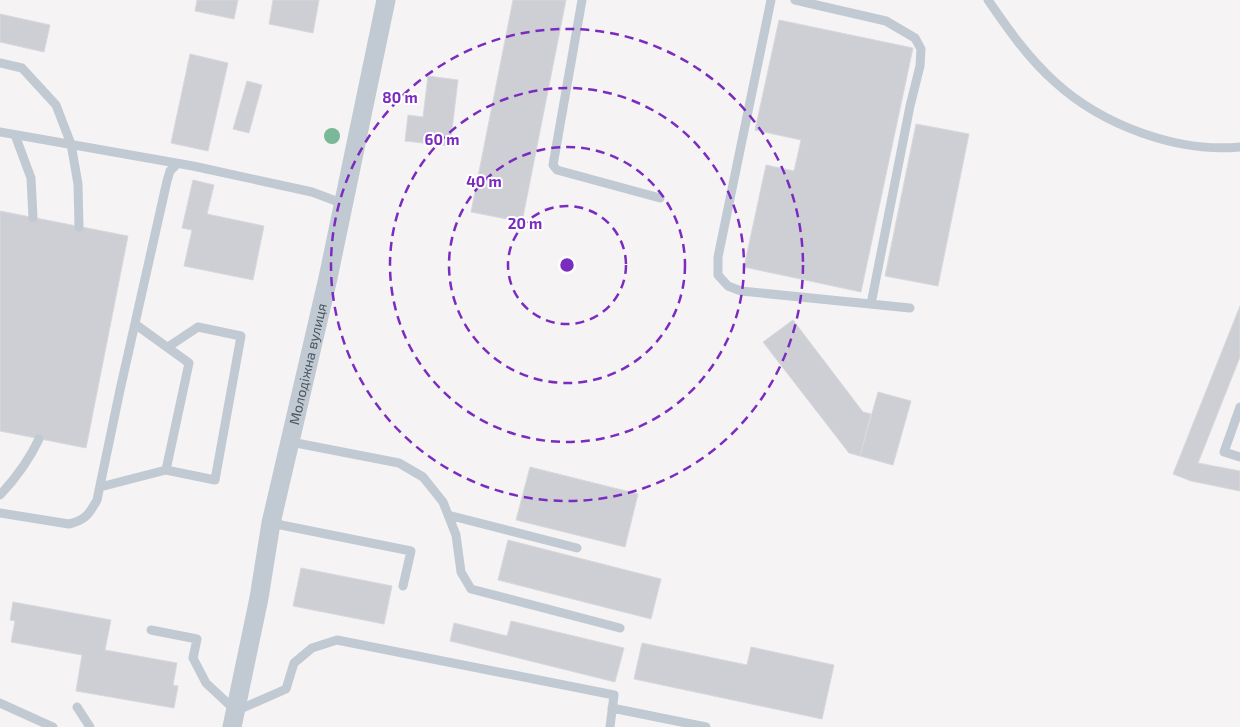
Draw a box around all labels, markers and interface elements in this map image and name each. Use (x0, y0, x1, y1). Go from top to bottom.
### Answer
text: 80 m (382, 88, 418, 106)
text: 60 m (425, 130, 459, 148)
text: 40 m (466, 172, 502, 190)
text: 20 m (508, 214, 542, 232)
centre of rings (558, 256, 576, 274)
street label: Молодіжна вулиця (285, 301, 330, 426)

